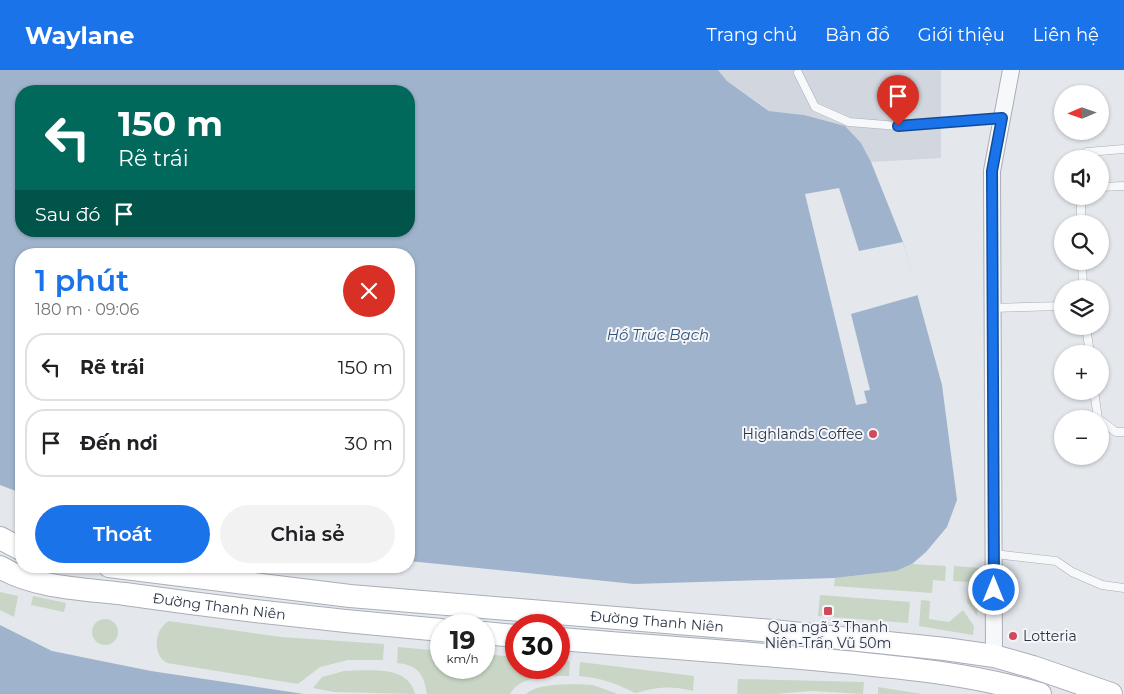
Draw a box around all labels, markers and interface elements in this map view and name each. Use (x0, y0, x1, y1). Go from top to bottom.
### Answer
text: Waylane (25, 21, 134, 50)
text: Trang chủ (707, 24, 797, 46)
text: Bản đồ (825, 24, 890, 46)
text: Giới thiệu (918, 24, 1005, 46)
text: Liên hệ (1033, 24, 1099, 46)
pin (877, 75, 919, 126)
icon: arrive (884, 82, 912, 110)
north arrow (1054, 85, 1109, 140)
map controls (1054, 85, 1109, 465)
text: 150 m (118, 102, 223, 145)
icon: left (35, 105, 100, 170)
text: Rẽ trái (118, 145, 189, 172)
button: sound (1054, 150, 1109, 205)
icon: arrive (110, 200, 138, 228)
text: Sau đó (35, 203, 100, 226)
button: search (1054, 215, 1109, 270)
text: 1 phút (35, 262, 129, 299)
button: close (343, 265, 395, 317)
button: layers (1054, 280, 1109, 335)
text: 180 m · 09:06 (35, 300, 139, 319)
water label: Hồ Trúc Bạch (607, 325, 709, 344)
button: + (1054, 345, 1109, 400)
icon: left (37, 353, 65, 381)
text: Rẽ trái (80, 356, 145, 379)
text: 150 m (338, 356, 393, 379)
button: − (1054, 410, 1109, 465)
place label: Highlands Coffee (743, 425, 863, 443)
marker: Highlands Coffee (867, 428, 879, 440)
icon: arrive (37, 429, 65, 457)
text: Đến nơi (80, 432, 158, 455)
text: 30 m (345, 432, 393, 455)
button: Thoát (35, 505, 210, 563)
button: Chia sẻ (220, 505, 395, 563)
position arrow (967, 563, 1019, 615)
street label: Đường Thanh Niên (152, 589, 287, 624)
marker: Qua ngã 3 Thanh Niên-Trấn Vũ 50m (822, 605, 834, 617)
street label: Đường Thanh Niên (590, 607, 725, 636)
speed limit sign: 30 (505, 614, 570, 679)
place label: Qua ngã 3 Thanh Niên-Trấn Vũ 50m (765, 618, 891, 652)
text: 19 (450, 625, 475, 655)
place label: Lotteria (1023, 627, 1077, 645)
marker: Lotteria (1007, 630, 1019, 642)
text: km/h (446, 651, 479, 666)

